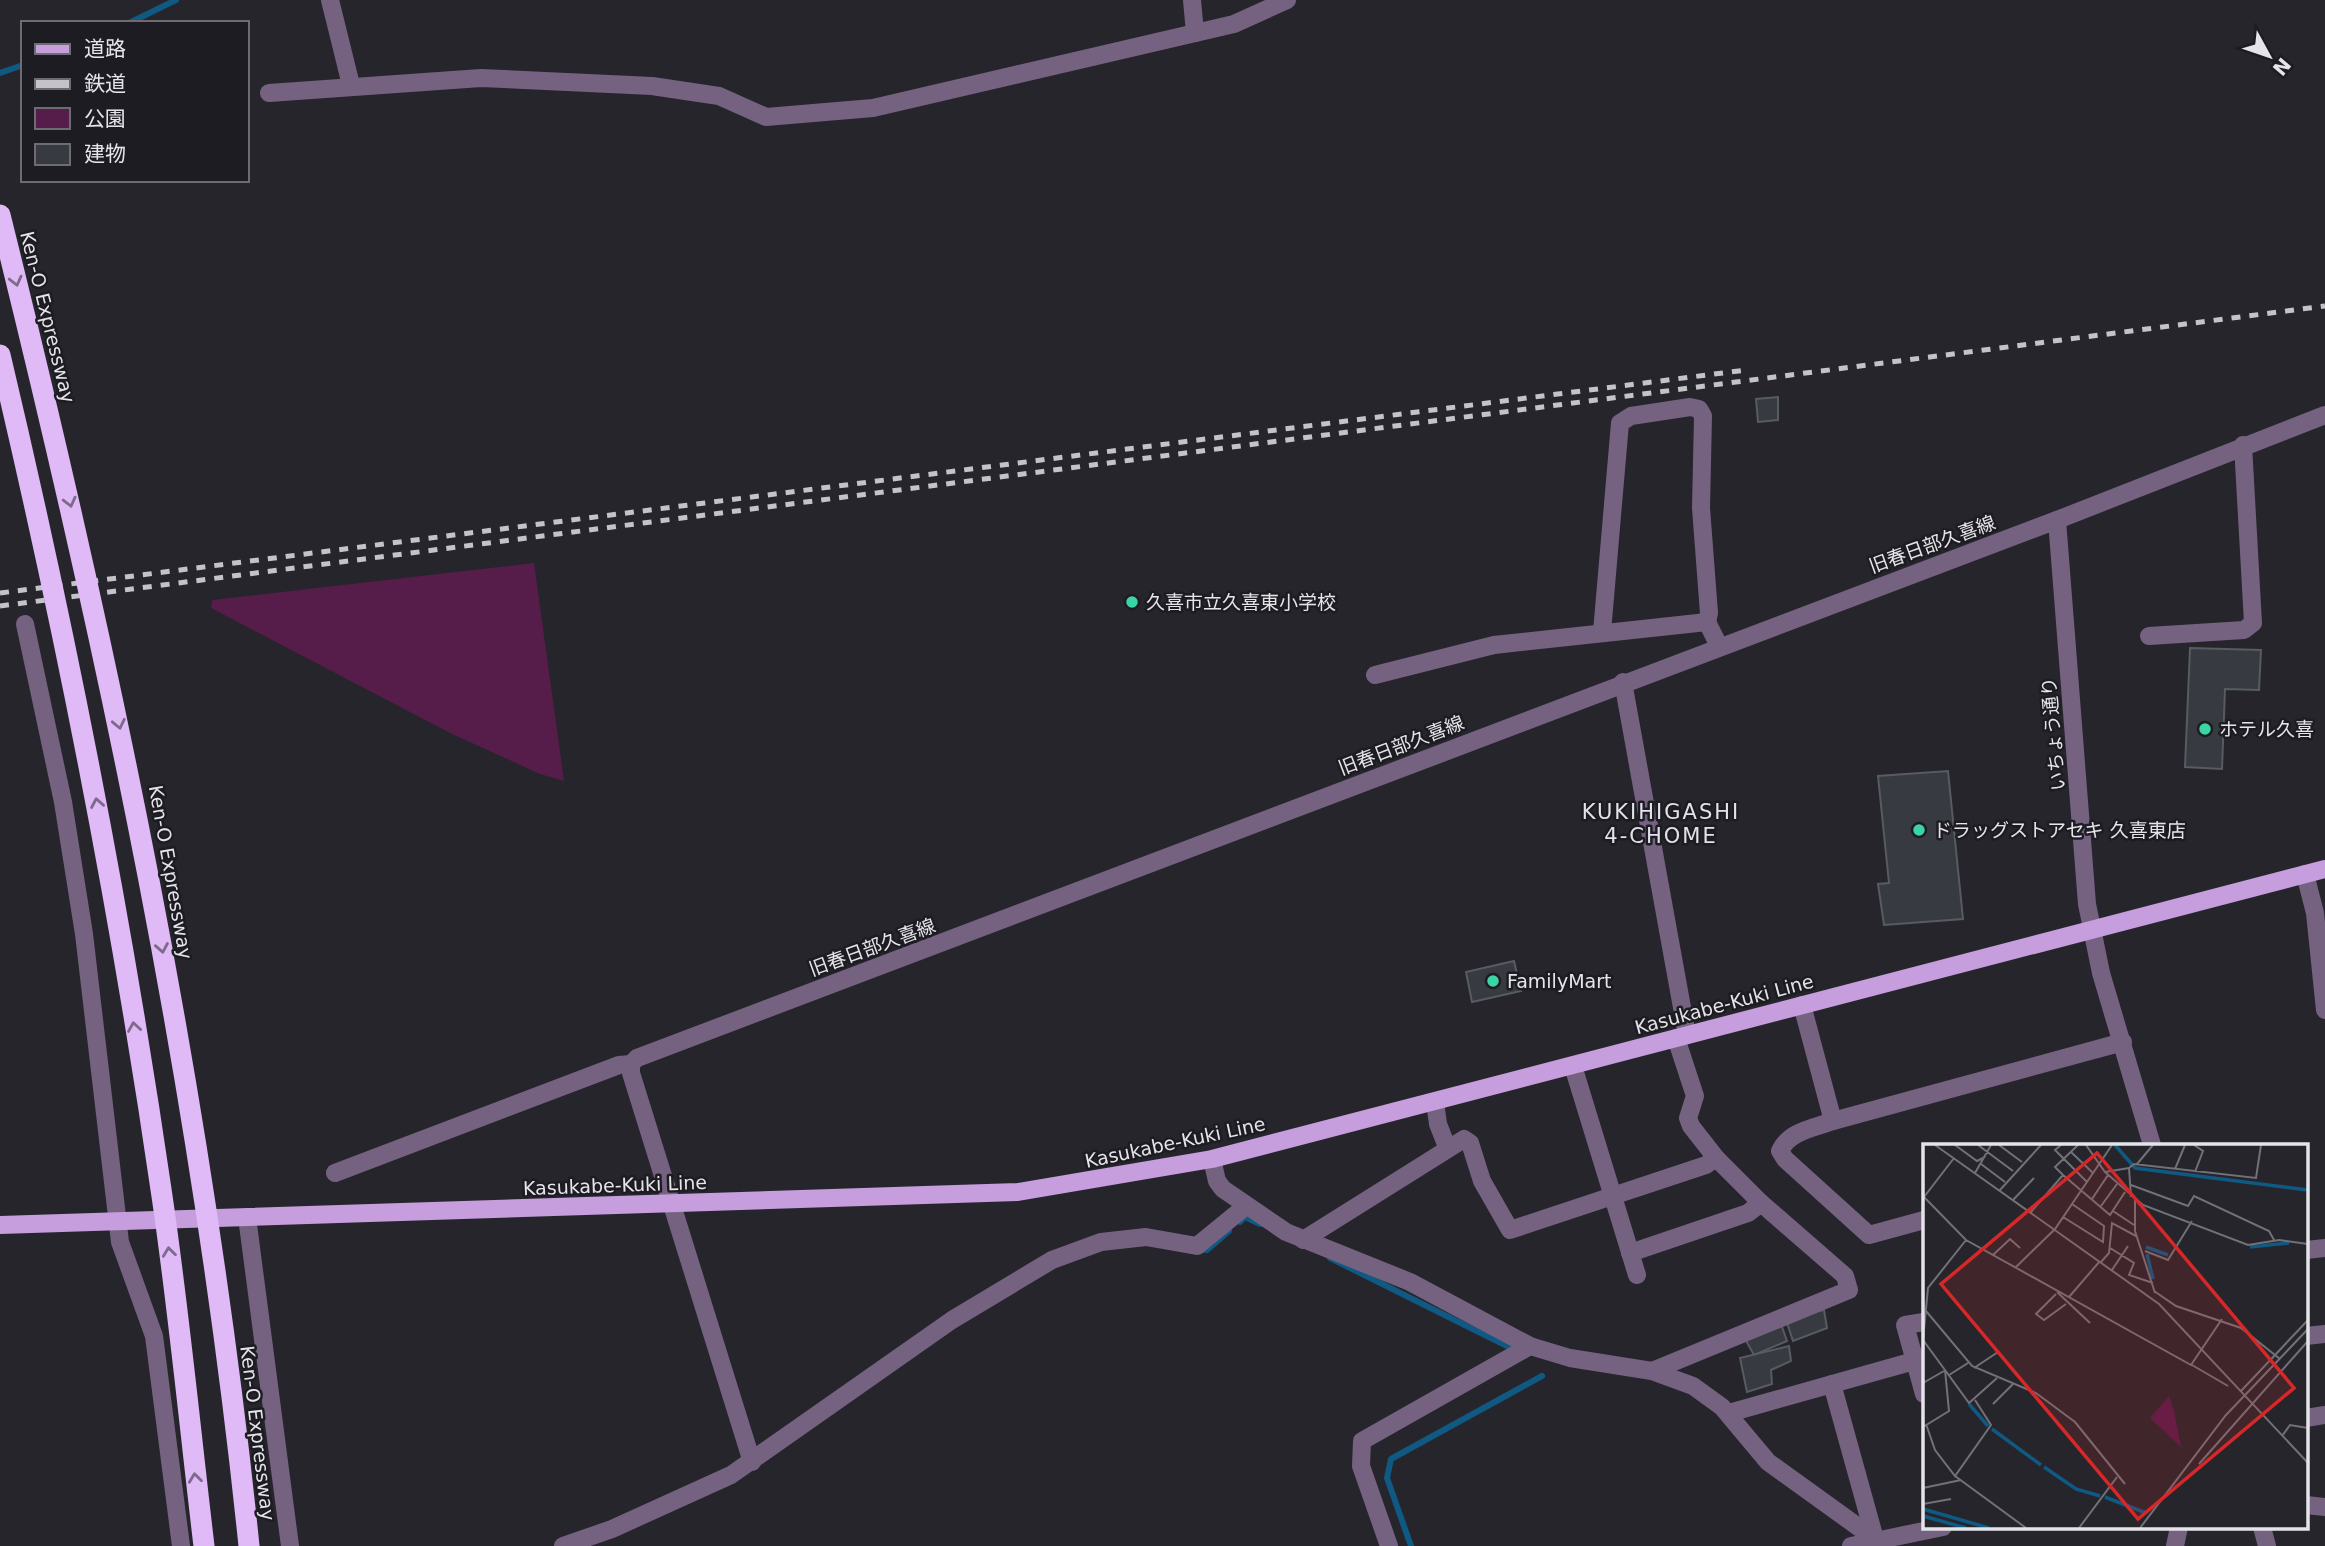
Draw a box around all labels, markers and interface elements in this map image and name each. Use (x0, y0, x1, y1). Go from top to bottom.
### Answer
legend (21, 21, 248, 182)
north arrow (2234, 21, 2304, 91)
text: 道路 (84, 37, 126, 61)
text: N (2268, 54, 2296, 80)
text: 鉄道 (84, 72, 126, 96)
text: 公園 (84, 107, 126, 131)
text: 建物 (84, 142, 126, 166)
street label: Ken-O Expressway (16, 229, 80, 405)
one-way arrow (8, 275, 23, 287)
one-way arrow (62, 496, 76, 508)
street label: 旧春日部久喜線 (1866, 511, 1998, 577)
place label: 久喜市立久喜東小学校 (1146, 591, 1336, 613)
marker: 久喜市立久喜東小学校 (1124, 594, 1140, 610)
street label: いちょう通り (2037, 676, 2069, 792)
street label: 旧春日部久喜線 (1335, 711, 1467, 779)
one-way arrow (111, 718, 126, 730)
place label: ホテル久喜 (2219, 718, 2314, 740)
marker: ホテル久喜 (2197, 721, 2213, 737)
street label: Ken-O Expressway (145, 783, 197, 961)
one-way arrow (90, 797, 105, 809)
district label: KUKIHIGASHI 4-CHOME (1582, 800, 1740, 848)
place label: ドラッグストアセキ 久喜東店 (1933, 819, 2186, 841)
marker: ドラッグストアセキ 久喜東店 (1911, 822, 1927, 838)
street label: 旧春日部久喜線 (806, 914, 938, 980)
one-way arrow (154, 942, 169, 954)
place label: FamilyMart (1507, 970, 1611, 992)
street label: Kasukabe-Kuki Line (1632, 970, 1816, 1038)
marker: FamilyMart (1485, 973, 1501, 989)
one-way arrow (127, 1022, 142, 1033)
street label: Kasukabe-Kuki Line (1083, 1112, 1267, 1172)
inset map (1923, 1144, 2308, 1528)
street label: Kasukabe-Kuki Line (523, 1171, 707, 1199)
one-way arrow (161, 1246, 176, 1258)
street label: Ken-O Expressway (236, 1344, 280, 1522)
one-way arrow (188, 1472, 203, 1484)

